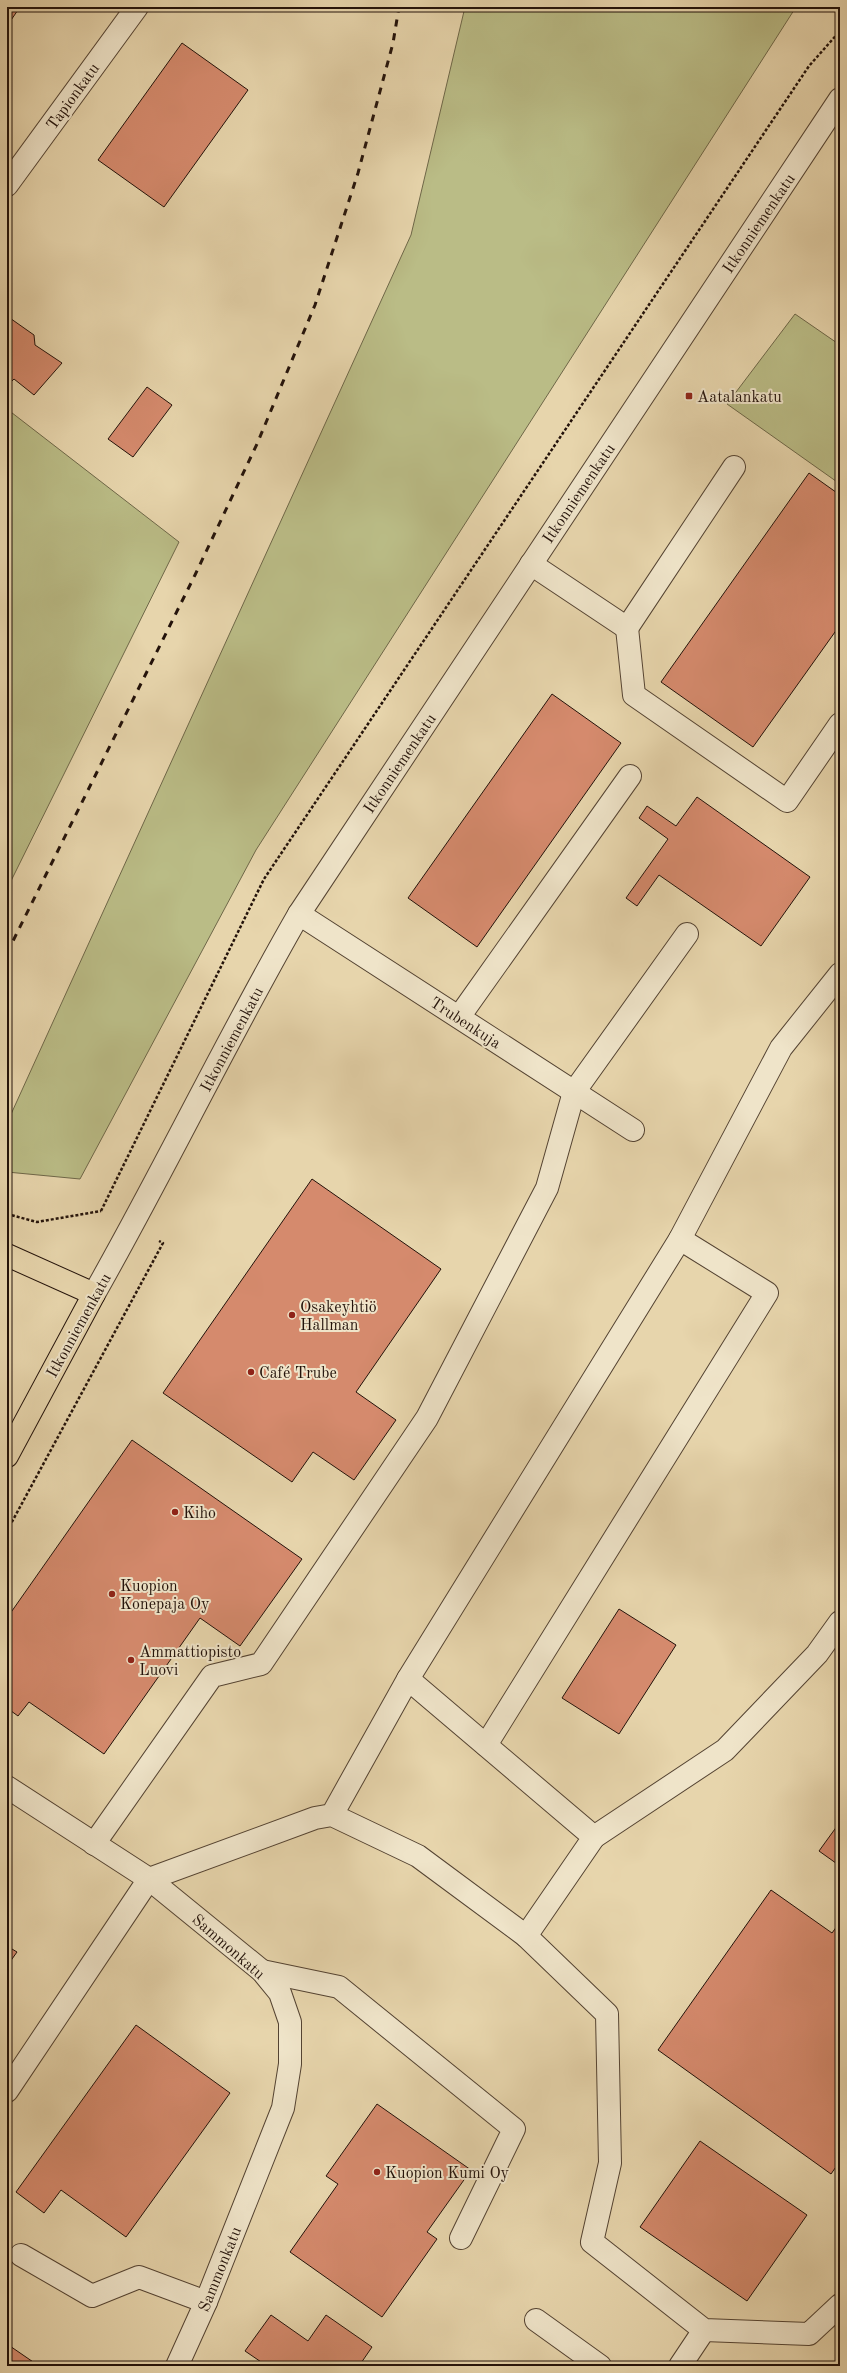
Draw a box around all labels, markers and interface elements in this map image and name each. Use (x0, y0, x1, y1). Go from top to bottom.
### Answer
street label: Tapionkatu (44, 61, 103, 133)
street label: Itkonniemenkatu (721, 171, 799, 277)
place label: Aatalankatu (697, 390, 782, 406)
marker: Aatalankatu (684, 391, 694, 401)
street label: Itkonniemenkatu (541, 441, 619, 547)
street label: Itkonniemenkatu (362, 711, 440, 817)
street label: Itkonniemenkatu (198, 984, 267, 1095)
street label: Trubenkuja (427, 995, 503, 1052)
street label: Itkonniemenkatu (45, 1271, 115, 1381)
place label: Osakeyhtiö Hallman (300, 1300, 377, 1334)
marker: Osakeyhtiö Hallman (287, 1310, 297, 1320)
place label: Café Trube (259, 1366, 337, 1382)
marker: Café Trube (246, 1367, 256, 1377)
place label: Kiho (183, 1506, 216, 1522)
marker: Kiho (170, 1507, 180, 1517)
place label: Kuopion Konepaja Oy (120, 1579, 210, 1613)
marker: Kuopion Konepaja Oy (107, 1589, 117, 1599)
place label: Ammattiopisto Luovi (139, 1645, 241, 1679)
marker: Ammattiopisto Luovi (126, 1655, 136, 1665)
street label: Sammonkatu (188, 1912, 267, 1983)
place label: Kuopion Kumi Oy (385, 2166, 510, 2182)
marker: Kuopion Kumi Oy (372, 2167, 382, 2177)
street label: Sammonkatu (197, 2225, 245, 2315)

